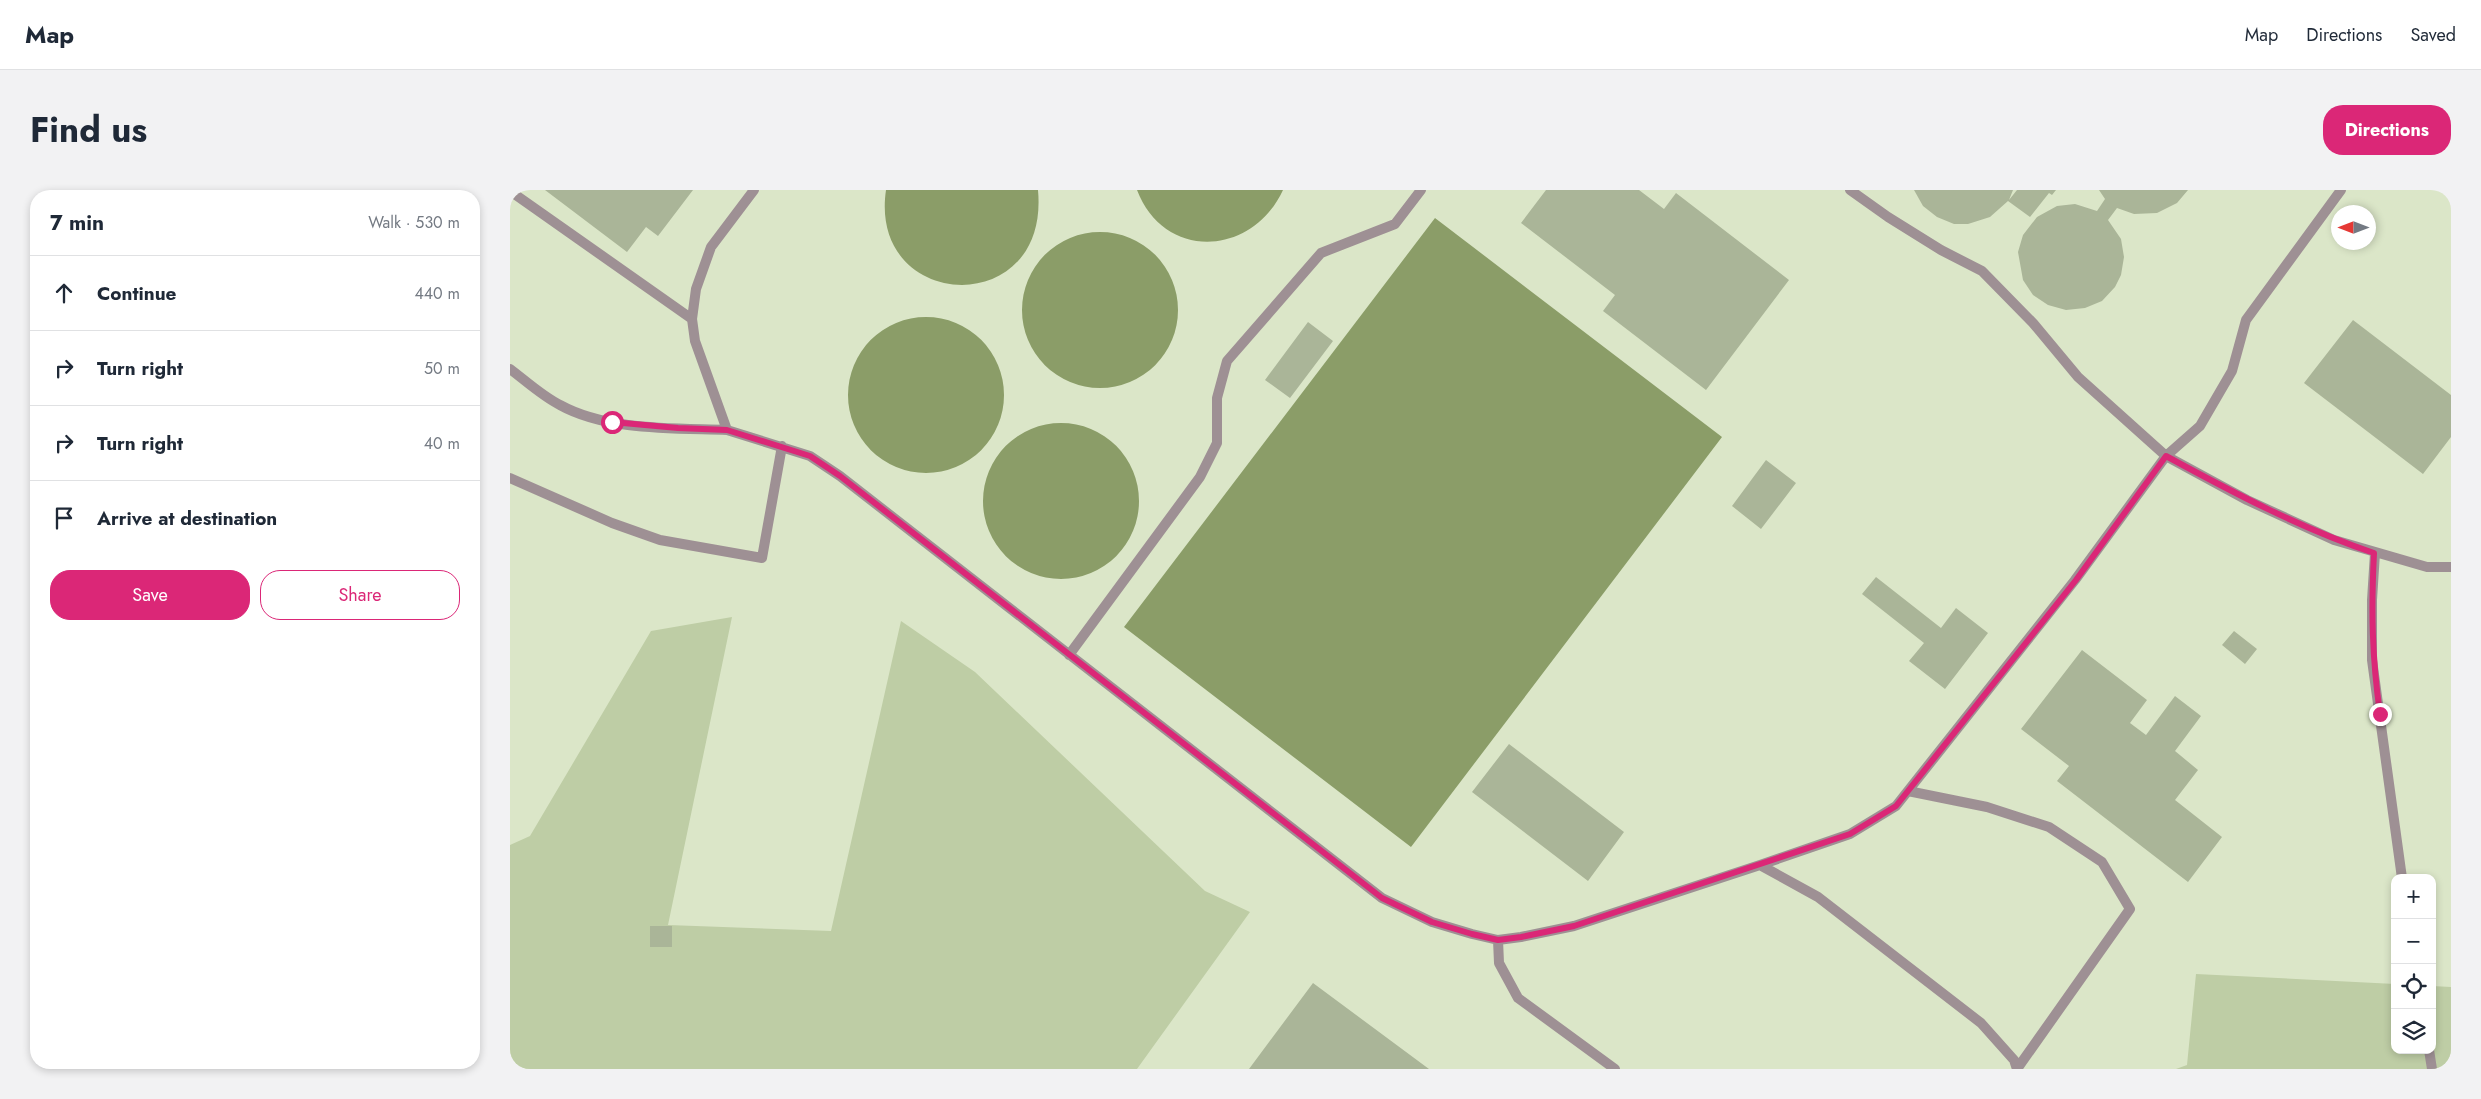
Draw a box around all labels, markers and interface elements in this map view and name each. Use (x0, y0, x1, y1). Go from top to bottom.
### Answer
text: Map (25, 17, 74, 52)
text: Map (2245, 22, 2278, 48)
text: Directions (2306, 22, 2382, 48)
text: Saved (2410, 22, 2456, 48)
text: Find us (30, 105, 147, 155)
button: Directions (2323, 105, 2451, 155)
north arrow (2331, 205, 2376, 250)
text: 7 min (50, 208, 104, 238)
text: Walk · 530 m (368, 211, 460, 234)
icon: ahead (50, 279, 78, 307)
text: Continue (97, 280, 176, 307)
text: 440 m (414, 282, 460, 305)
icon: right (50, 354, 78, 382)
text: Turn right (97, 355, 183, 382)
text: 50 m (424, 357, 460, 380)
route start (601, 411, 624, 434)
icon: right (50, 429, 78, 457)
text: Turn right (97, 430, 183, 457)
text: 40 m (424, 432, 460, 455)
icon: arrive (50, 504, 78, 532)
text: Arrive at destination (97, 505, 277, 532)
button: Save (50, 570, 250, 620)
button: Share (260, 570, 460, 620)
route end (2369, 703, 2392, 726)
map controls (2391, 874, 2436, 1054)
button: + (2391, 874, 2436, 919)
button: − (2391, 919, 2436, 964)
button: locate (2391, 964, 2436, 1009)
button: layers (2391, 1009, 2436, 1054)

